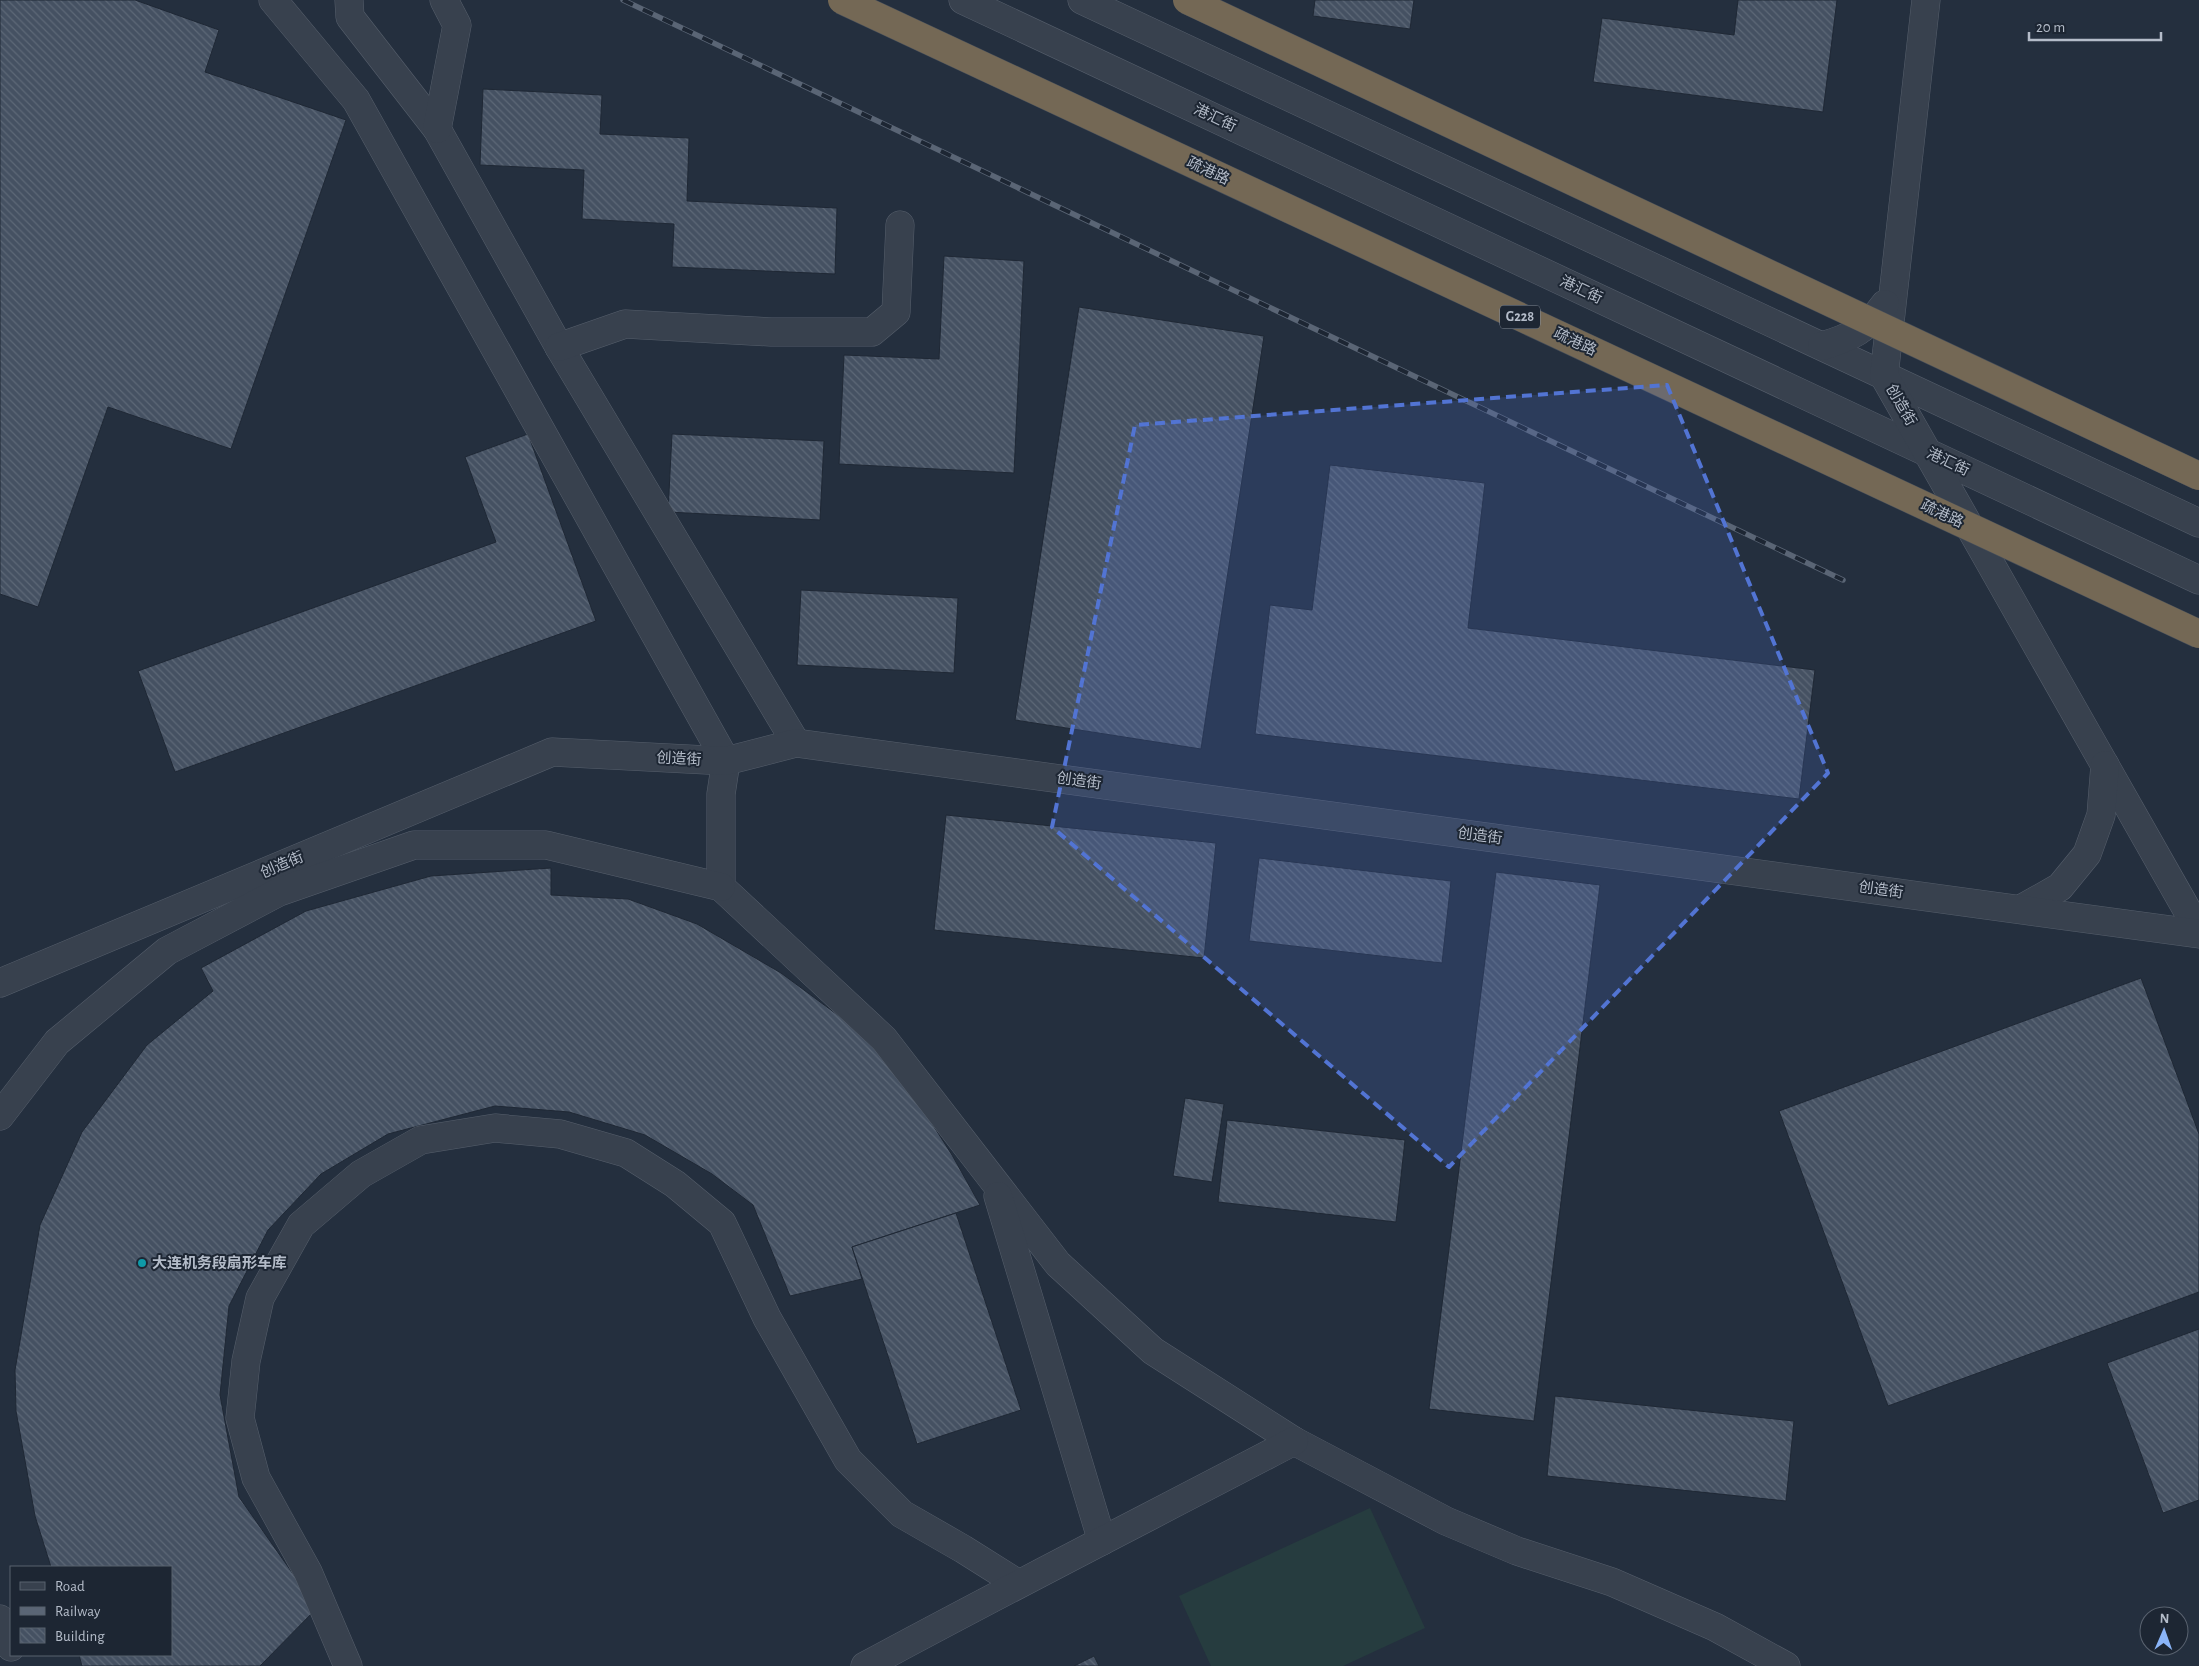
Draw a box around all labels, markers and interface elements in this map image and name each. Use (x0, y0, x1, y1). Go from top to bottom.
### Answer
scale bar (2029, 10, 2162, 42)
text: 20 m (2036, 20, 2065, 35)
street label: 港汇街 (1191, 101, 1239, 134)
street label: 疏港路 (1184, 154, 1232, 187)
street label: 港汇街 (1557, 273, 1605, 306)
road number: G228 (1500, 306, 1540, 328)
street label: 疏港路 (1551, 325, 1599, 358)
street label: 创造街 (1883, 381, 1920, 428)
street label: 港汇街 (1924, 445, 1972, 478)
street label: 疏港路 (1918, 497, 1966, 530)
street label: 创造街 (656, 748, 702, 768)
street label: 创造街 (1056, 768, 1103, 792)
street label: 创造街 (1457, 823, 1504, 847)
street label: 创造街 (258, 847, 306, 881)
street label: 创造街 (1858, 877, 1905, 901)
place label: 大连机务段扇形车库 (152, 1254, 287, 1271)
marker: 大连机务段扇形车库 (136, 1257, 148, 1269)
legend (10, 1566, 172, 1656)
text: Road (55, 1579, 85, 1594)
text: Railway (55, 1604, 101, 1619)
north arrow (2139, 1606, 2189, 1656)
text: N (2159, 1612, 2170, 1626)
text: Building (55, 1629, 105, 1644)

